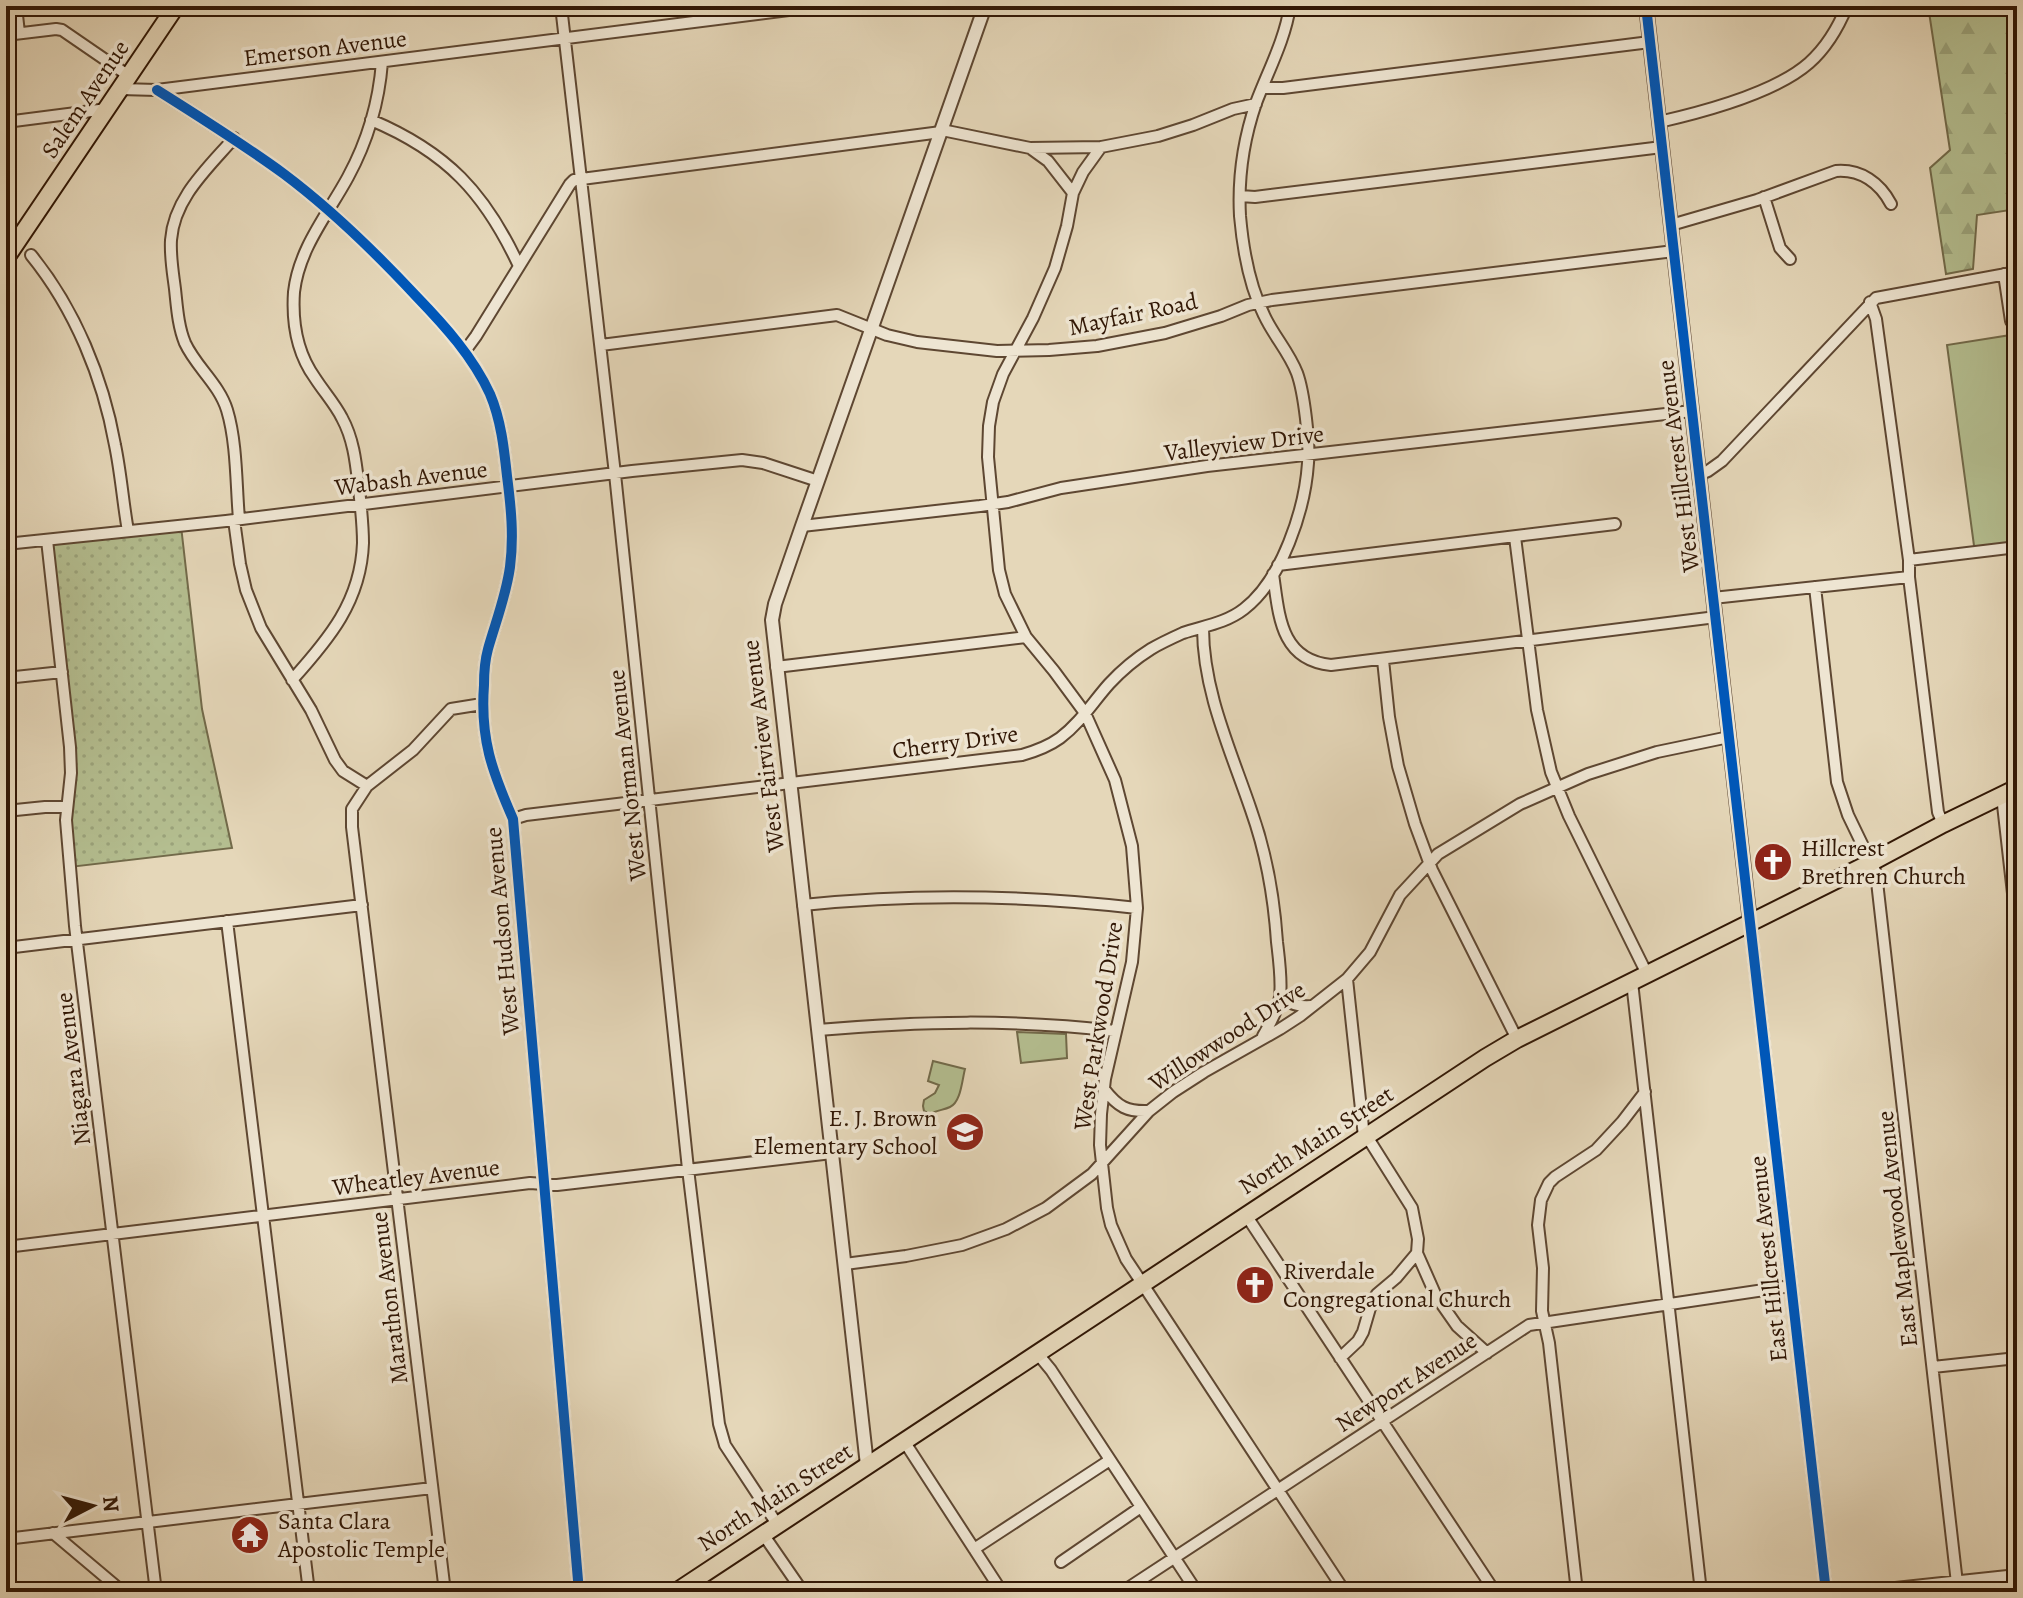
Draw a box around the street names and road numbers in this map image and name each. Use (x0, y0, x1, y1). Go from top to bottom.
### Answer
street label: Emerson Avenue (241, 22, 409, 74)
street label: Salem Avenue (34, 34, 136, 164)
street label: Mayfair Road (1066, 285, 1201, 343)
street label: West Hillcrest Avenue (1649, 358, 1707, 575)
street label: Valleyview Drive (1161, 417, 1326, 469)
street label: Wabash Avenue (332, 453, 489, 503)
street label: West Fairview Avenue (734, 638, 792, 855)
street label: West Norman Avenue (600, 668, 654, 883)
street label: Cherry Drive (890, 717, 1020, 767)
street label: West Hudson Avenue (477, 826, 527, 1037)
street label: West Parkwood Drive (1066, 919, 1130, 1134)
street label: Willowwood Drive (1142, 973, 1311, 1099)
street label: Niagara Avenue (48, 991, 98, 1147)
street label: North Main Street (1232, 1078, 1400, 1202)
street label: East Maplewood Avenue (1869, 1109, 1925, 1349)
street label: Wheatley Avenue (330, 1151, 501, 1203)
street label: East Hillcrest Avenue (1741, 1154, 1795, 1364)
street label: Marathon Avenue (363, 1210, 415, 1386)
street label: Newport Avenue (1329, 1324, 1483, 1440)
street label: North Main Street (691, 1435, 859, 1559)

